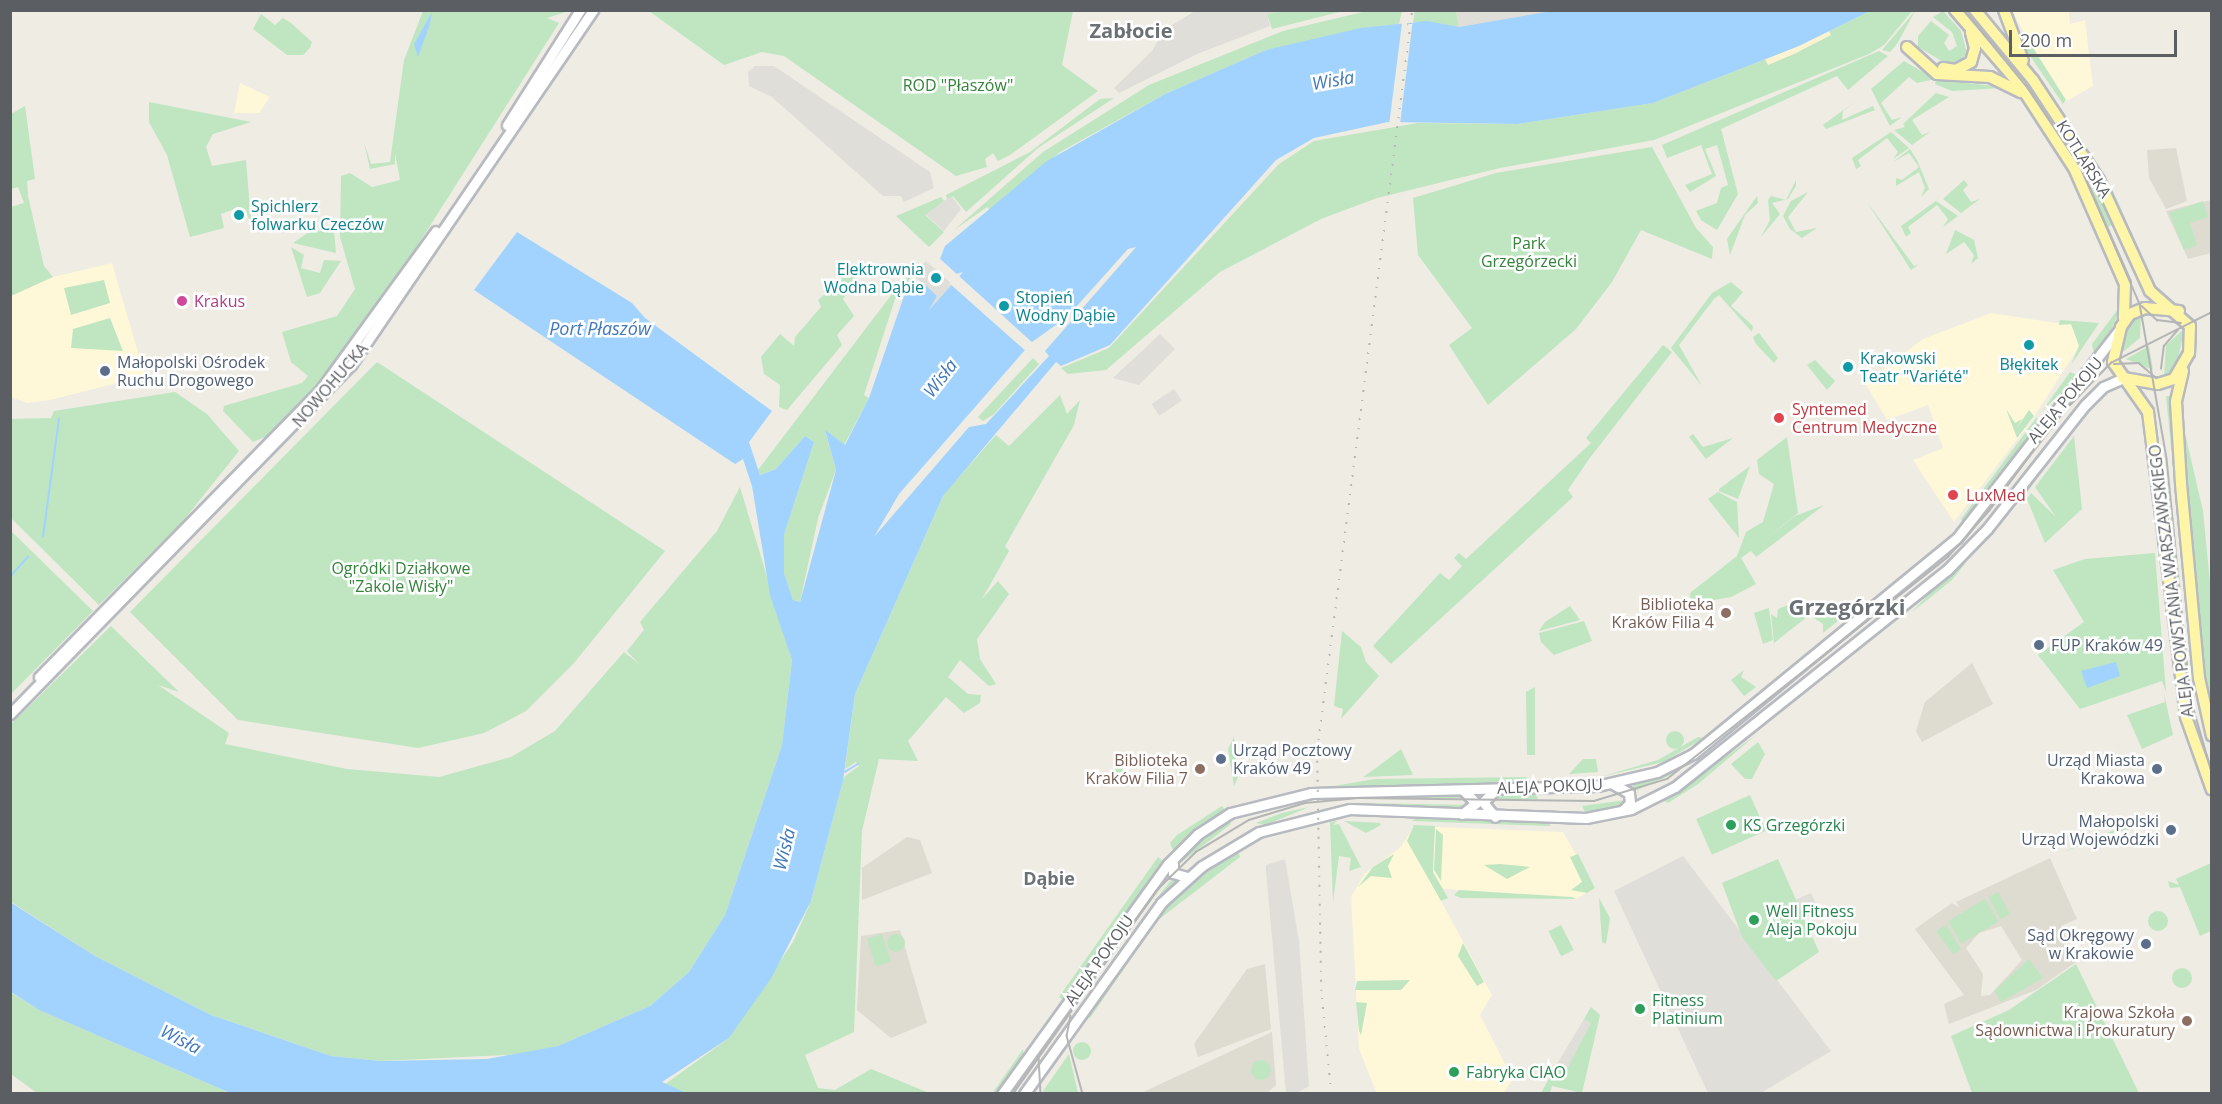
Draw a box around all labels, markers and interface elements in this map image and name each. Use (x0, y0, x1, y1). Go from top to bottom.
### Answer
district label: Zabłocie (1089, 18, 1173, 42)
scale bar (2012, 18, 2180, 56)
text: 200 m (2020, 28, 2072, 52)
water label: Wisła (1310, 66, 1356, 94)
park label: ROD "Płaszów" (903, 75, 1013, 95)
street label: KOTLARSKA (2053, 117, 2115, 201)
place label: Spichlerz folwarku Czeczów (251, 196, 384, 234)
marker: Spichlerz folwarku Czeczów (232, 208, 246, 222)
park label: Park Grzegórzecki (1481, 233, 1577, 271)
place label: Elektrownia Wodna Dąbie (824, 259, 924, 297)
marker: Elektrownia Wodna Dąbie (929, 271, 943, 285)
place label: Stopień Wodny Dąbie (1016, 287, 1115, 325)
place label: Krakus (194, 291, 245, 311)
marker: Krakus (175, 294, 189, 308)
marker: Stopień Wodny Dąbie (997, 299, 1011, 313)
water label: Port Płaszów (549, 317, 651, 339)
marker: Błękitek (2022, 338, 2036, 352)
street label: NOWOHUCKA (288, 339, 372, 431)
place label: Krakowski Teatr "Variété" (1860, 348, 1969, 386)
place label: Małopolski Ośrodek Ruchu Drogowego (117, 352, 265, 390)
street label: ALEJA POKOJU (2024, 353, 2106, 447)
place label: Błękitek (2000, 354, 2058, 374)
water label: Wisła (918, 355, 962, 401)
marker: Krakowski Teatr "Variété" (1841, 360, 1855, 374)
marker: Małopolski Ośrodek Ruchu Drogowego (98, 364, 112, 378)
place label: Syntemed Centrum Medyczne (1792, 399, 1937, 437)
marker: Syntemed Centrum Medyczne (1770, 409, 1788, 427)
street label: ALEJA POWSTANIA WARSZAWSKIEGO (2145, 443, 2197, 719)
place label: LuxMed (1966, 485, 2026, 505)
marker: LuxMed (1944, 486, 1962, 504)
park label: Ogródki Działkowe "Zakole Wisły" (331, 558, 471, 596)
place label: Biblioteka Kraków Filia 4 (1612, 594, 1714, 632)
district label: Grzegórzki (1789, 594, 1905, 620)
marker: Biblioteka Kraków Filia 4 (1719, 606, 1733, 620)
place label: FUP Kraków 49 (2051, 635, 2163, 655)
marker: FUP Kraków 49 (2032, 638, 2046, 652)
place label: Urząd Pocztowy Kraków 49 (1233, 740, 1352, 778)
place label: Biblioteka Kraków Filia 7 (1086, 750, 1188, 788)
place label: Urząd Miasta Krakowa (2047, 750, 2145, 788)
marker: Urząd Pocztowy Kraków 49 (1214, 752, 1228, 766)
marker: Biblioteka Kraków Filia 7 (1193, 762, 1207, 776)
marker: Urząd Miasta Krakowa (2150, 762, 2164, 776)
street label: ALEJA POKOJU (1497, 775, 1603, 797)
place label: Małopolski Urząd Wojewódzki (2021, 811, 2159, 849)
place label: KS Grzegórzki (1743, 815, 1845, 835)
marker: KS Grzegórzki (1724, 818, 1738, 832)
marker: Małopolski Urząd Wojewódzki (2164, 823, 2178, 837)
water label: Wisła (768, 826, 800, 872)
district label: Dąbie (1023, 867, 1075, 889)
place label: Well Fitness Aleja Pokoju (1766, 901, 1857, 939)
street label: ALEJA POKOJU (1061, 911, 1137, 1009)
marker: Well Fitness Aleja Pokoju (1747, 913, 1761, 927)
place label: Sąd Okręgowy w Krakowie (2027, 925, 2134, 963)
marker: Sąd Okręgowy w Krakowie (2139, 937, 2153, 951)
place label: Fitness Platinium (1652, 990, 1723, 1028)
marker: Fitness Platinium (1633, 1002, 1647, 1016)
place label: Krajowa Szkoła Sądownictwa i Prokuratury (1975, 1002, 2175, 1040)
marker: Krajowa Szkoła Sądownictwa i Prokuratury (2180, 1014, 2194, 1028)
water label: Wisła (157, 1020, 205, 1058)
place label: Fabryka CIAO (1466, 1062, 1566, 1082)
marker: Fabryka CIAO (1447, 1065, 1461, 1079)

